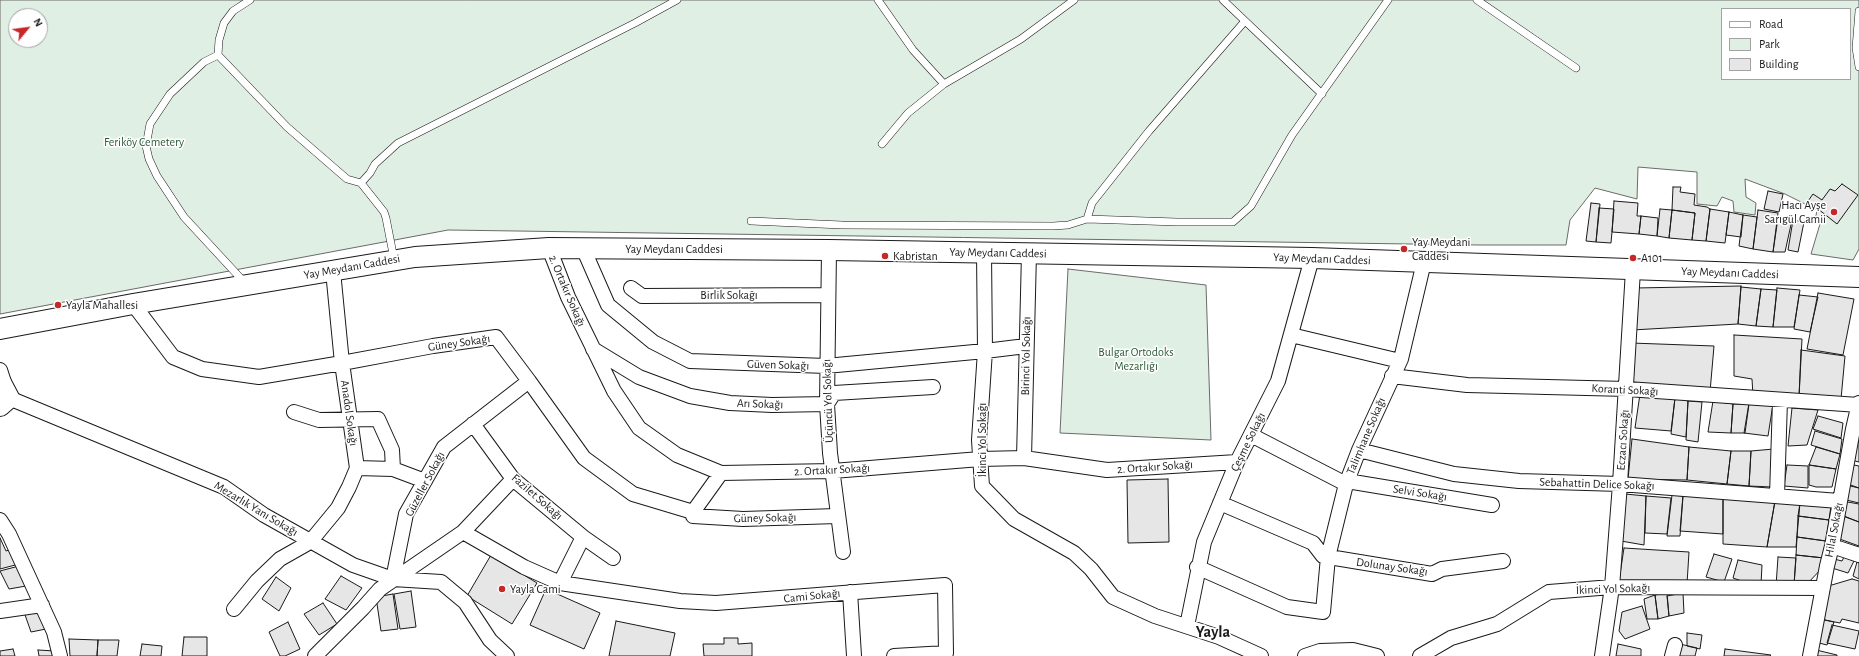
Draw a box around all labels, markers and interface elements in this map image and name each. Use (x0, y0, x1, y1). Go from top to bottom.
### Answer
north arrow (8, 8, 48, 48)
legend (1721, 8, 1851, 80)
text: N (31, 16, 45, 28)
text: Road (1759, 18, 1783, 30)
text: Park (1759, 38, 1780, 50)
text: Building (1759, 58, 1799, 70)
park label: Feriköy Cemetery (104, 135, 184, 149)
place label: Hacı Ayşe Sarıgül Camii (1764, 198, 1826, 226)
marker: Hacı Ayşe Sarıgül Camii (1829, 207, 1839, 217)
place label: Yay Meydani Caddesi (1412, 235, 1471, 263)
street label: Yay Meydanı Caddesi (625, 242, 723, 256)
marker: Yay Meydani Caddesi (1399, 244, 1409, 254)
street label: Yay Meydanı Caddesi (949, 245, 1047, 261)
place label: Kabristan (893, 249, 938, 263)
street label: Yay Meydanı Caddesi (1273, 250, 1371, 268)
street label: Yay Meydanı Caddesi (303, 251, 401, 283)
marker: Kabristan (880, 251, 890, 261)
place label: A101 (1641, 251, 1663, 265)
street label: 2. Ortakır Sokağı (545, 253, 589, 329)
marker: A101 (1628, 253, 1638, 263)
street label: Yay Meydanı Caddesi (1681, 264, 1779, 282)
street label: Birlik Sokağı (700, 288, 758, 302)
place label: Yayla Mahallesi (66, 298, 138, 312)
marker: Yayla Mahallesi (53, 300, 63, 310)
street label: Birinci Yol Sokağı (1018, 316, 1034, 396)
street label: Güney Sokağı (427, 332, 491, 354)
park label: Bulgar Ortodoks Mezarlığı (1098, 345, 1174, 373)
street label: Güven Sokağı (747, 357, 809, 373)
street label: Üçüncü Yol Sokağı (819, 359, 837, 443)
street label: Anadol Sokağı (337, 379, 361, 447)
street label: Koranti Sokağı (1591, 381, 1659, 399)
street label: Talimhane Sokağı (1343, 395, 1389, 477)
street label: Arı Sokağı (737, 396, 783, 412)
street label: İkinci Yol Sokağı (975, 403, 989, 477)
street label: Eczacı Sokağı (1614, 409, 1632, 471)
street label: Çeşme Sokağı (1228, 410, 1268, 474)
street label: Güzeller Sokağı (402, 449, 448, 519)
street label: 2. Ortakır Sokağı (1117, 457, 1193, 477)
street label: 2. Ortakır Sokağı (794, 461, 870, 479)
street label: Fazilet Sokağı (508, 471, 566, 523)
street label: Sebahattin Delice Sokağı (1539, 475, 1655, 493)
street label: Mezarlık Yanı Sokağı (211, 478, 301, 540)
street label: Selvi Sokağı (1392, 482, 1448, 504)
street label: Hilal Sokağı (1822, 501, 1846, 559)
street label: Güney Sokağı (734, 510, 796, 526)
street label: Dolunay Sokağı (1355, 555, 1429, 579)
street label: İkinci Yol Sokağı (1576, 581, 1650, 597)
place label: Yayla Cami (510, 582, 561, 596)
marker: Yayla Cami (497, 584, 507, 594)
street label: Cami Sokağı (783, 586, 841, 606)
district label: Yayla (1196, 622, 1230, 642)

